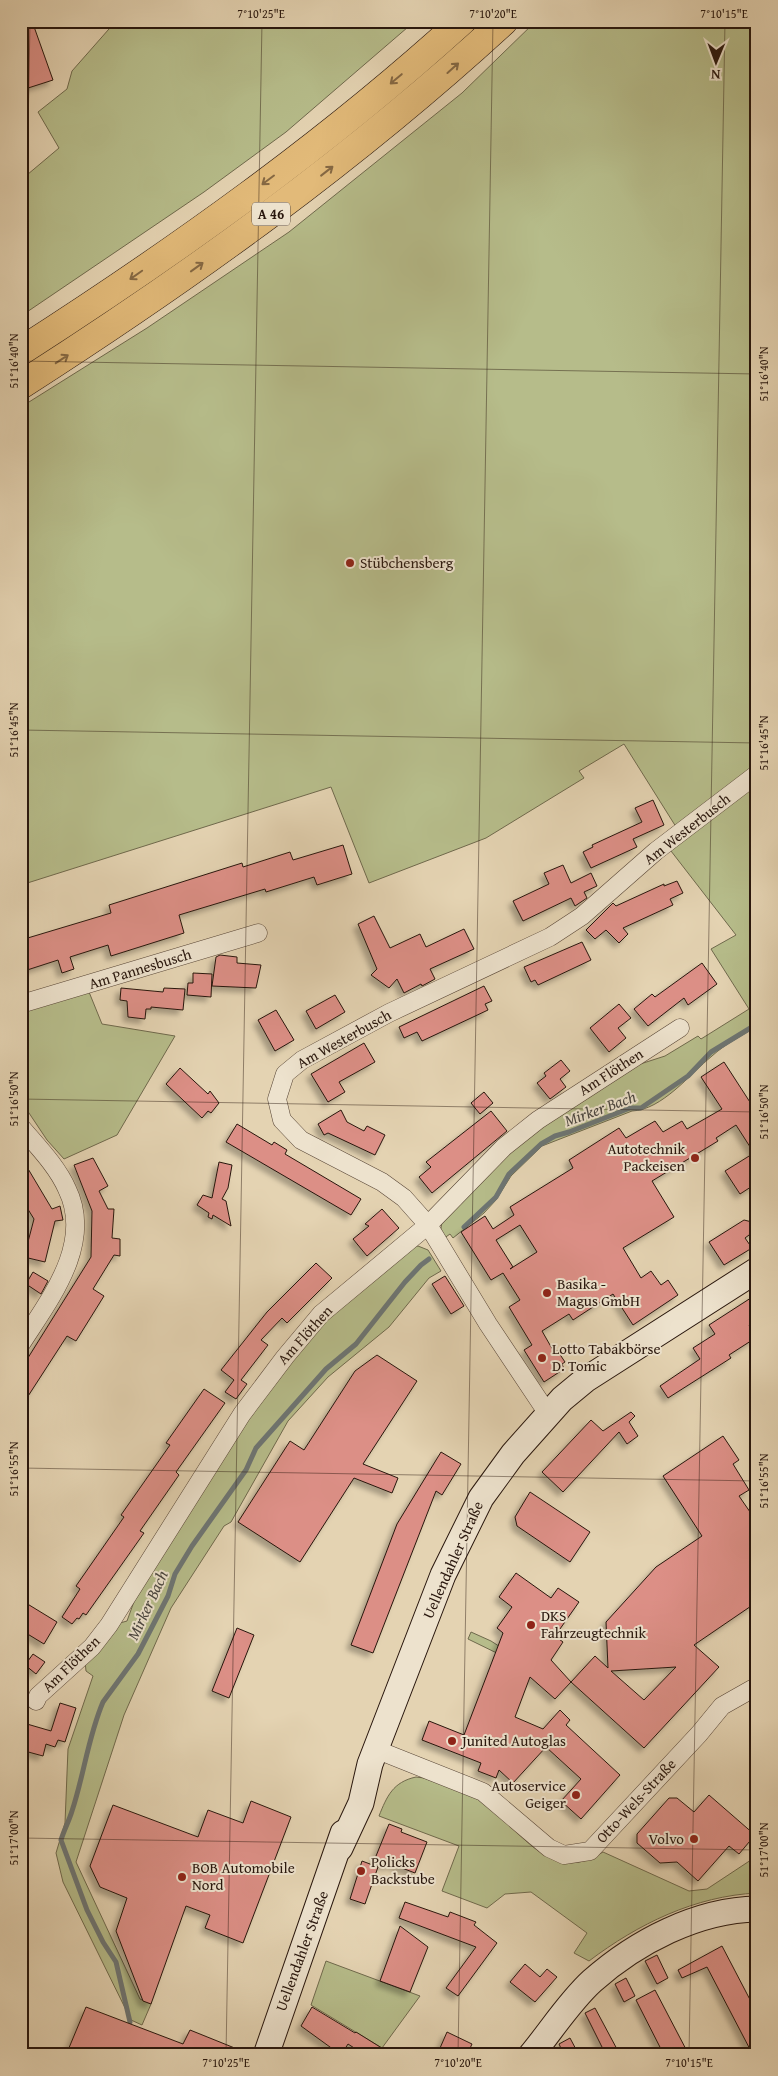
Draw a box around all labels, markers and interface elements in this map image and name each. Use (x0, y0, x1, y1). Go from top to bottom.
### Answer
text: 7°10'25"E (237, 5, 285, 22)
text: 7°10'20"E (469, 5, 517, 22)
text: 7°10'15"E (700, 5, 748, 22)
north arrow (690, 38, 740, 88)
one-way arrow (447, 62, 460, 74)
text: N (710, 65, 721, 85)
one-way arrow (389, 74, 402, 85)
one-way arrow (320, 165, 333, 176)
one-way arrow (261, 175, 275, 185)
road number: A 46 (252, 202, 290, 225)
one-way arrow (190, 262, 203, 273)
one-way arrow (129, 270, 143, 280)
text: 51°16'40"N (5, 333, 22, 389)
text: 51°16'40"N (755, 346, 772, 402)
one-way arrow (55, 353, 69, 363)
place label: Stübchensberg (360, 552, 454, 573)
marker: Stübchensberg (344, 557, 356, 569)
text: 51°16'45"N (5, 702, 22, 758)
text: 51°16'45"N (755, 715, 772, 771)
street label: Am Westerbusch (639, 788, 735, 869)
street label: Am Pannesbusch (86, 943, 194, 994)
street label: Am Westerbusch (293, 1004, 395, 1073)
street label: Am Flöthen (574, 1043, 648, 1100)
text: 51°16'50"N (5, 1071, 22, 1127)
water label: Mirker Bach (561, 1084, 639, 1132)
text: 51°16'50"N (755, 1084, 772, 1140)
place label: Autotechnik Packeisen (607, 1138, 686, 1176)
marker: Autotechnik Packeisen (689, 1152, 701, 1164)
place label: Basika - Magus GmbH (557, 1273, 640, 1311)
marker: Basika - Magus GmbH (541, 1287, 553, 1299)
street label: Am Flöthen (272, 1300, 337, 1369)
place label: Lotto Tabakbörse D. Tomic (552, 1338, 661, 1376)
marker: Lotto Tabakbörse D. Tomic (536, 1352, 548, 1364)
text: 51°16'55"N (5, 1441, 22, 1497)
text: 51°16'55"N (755, 1453, 772, 1509)
street label: Uellendahler Straße (417, 1498, 488, 1622)
water label: Mirker Bach (120, 1566, 174, 1644)
place label: DKS Fahrzeugtechnik (541, 1605, 646, 1643)
marker: DKS Fahrzeugtechnik (525, 1619, 537, 1631)
street label: Am Flöthen (37, 1630, 105, 1697)
place label: Junited Autoglas (460, 1730, 566, 1751)
marker: Junited Autoglas (446, 1735, 458, 1747)
street label: Otto-Wels-Straße (591, 1754, 680, 1848)
place label: Autoservice Geiger (491, 1775, 566, 1813)
marker: Autoservice Geiger (570, 1789, 582, 1801)
text: 51°17'00"N (5, 1810, 22, 1866)
text: 51°17'00"N (755, 1822, 772, 1878)
place label: Volvo (648, 1828, 684, 1849)
marker: Volvo (688, 1833, 700, 1845)
place label: Policks Backstube (371, 1851, 435, 1889)
place label: BOB Automobile Nord (192, 1857, 295, 1895)
marker: Policks Backstube (355, 1865, 367, 1877)
marker: BOB Automobile Nord (176, 1871, 188, 1883)
street label: Uellendahler Straße (270, 1888, 333, 2014)
text: 7°10'25"E (202, 2054, 250, 2071)
text: 7°10'20"E (434, 2054, 482, 2071)
text: 7°10'15"E (665, 2054, 713, 2071)

